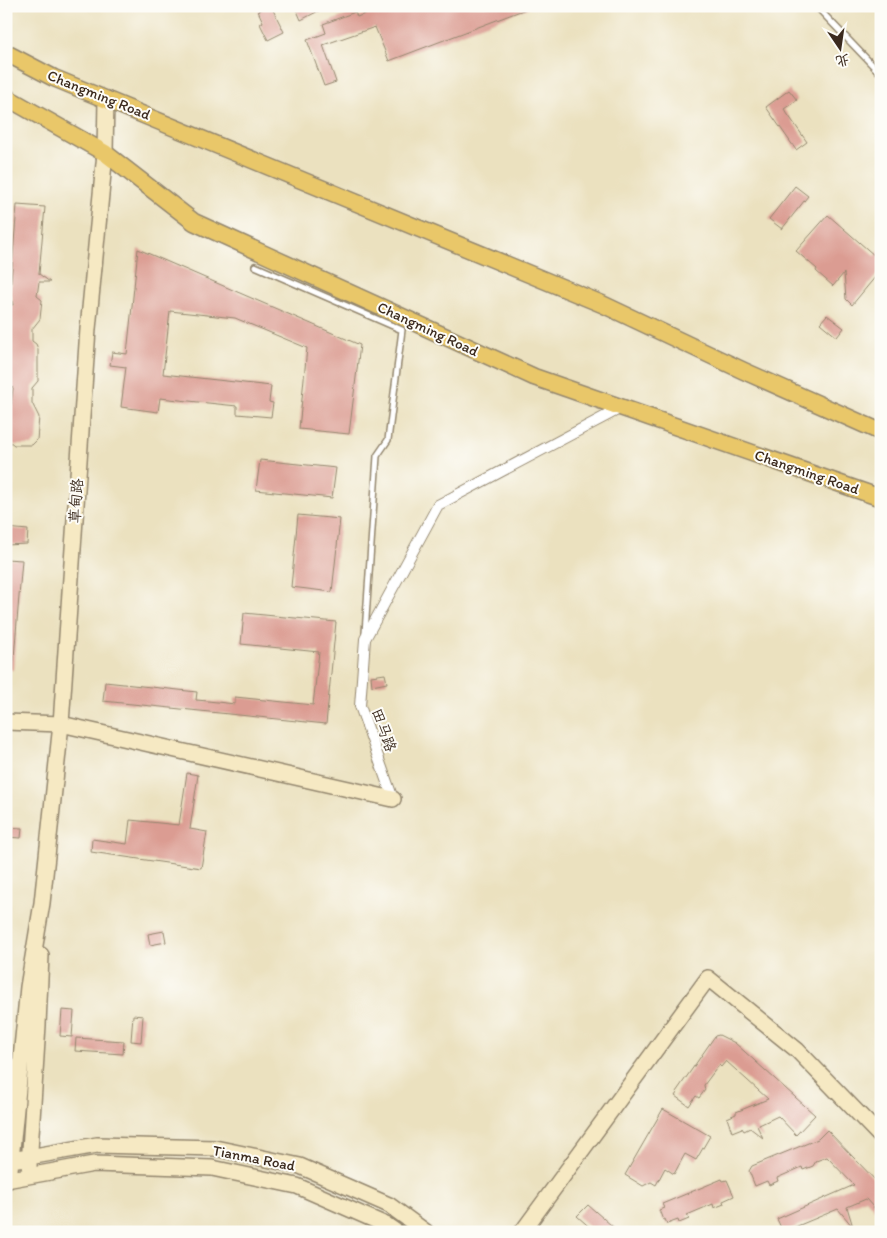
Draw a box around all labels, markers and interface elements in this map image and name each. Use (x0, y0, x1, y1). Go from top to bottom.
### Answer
north arrow (814, 22, 864, 72)
text: 北 (834, 50, 852, 70)
street label: Changming Road (45, 66, 154, 124)
street label: Changming Road (375, 298, 482, 361)
street label: Changming Road (752, 446, 862, 499)
street label: 草甸路 (65, 478, 87, 524)
street label: 田马路 (368, 706, 400, 754)
street label: Tianma Road (211, 1141, 297, 1175)

